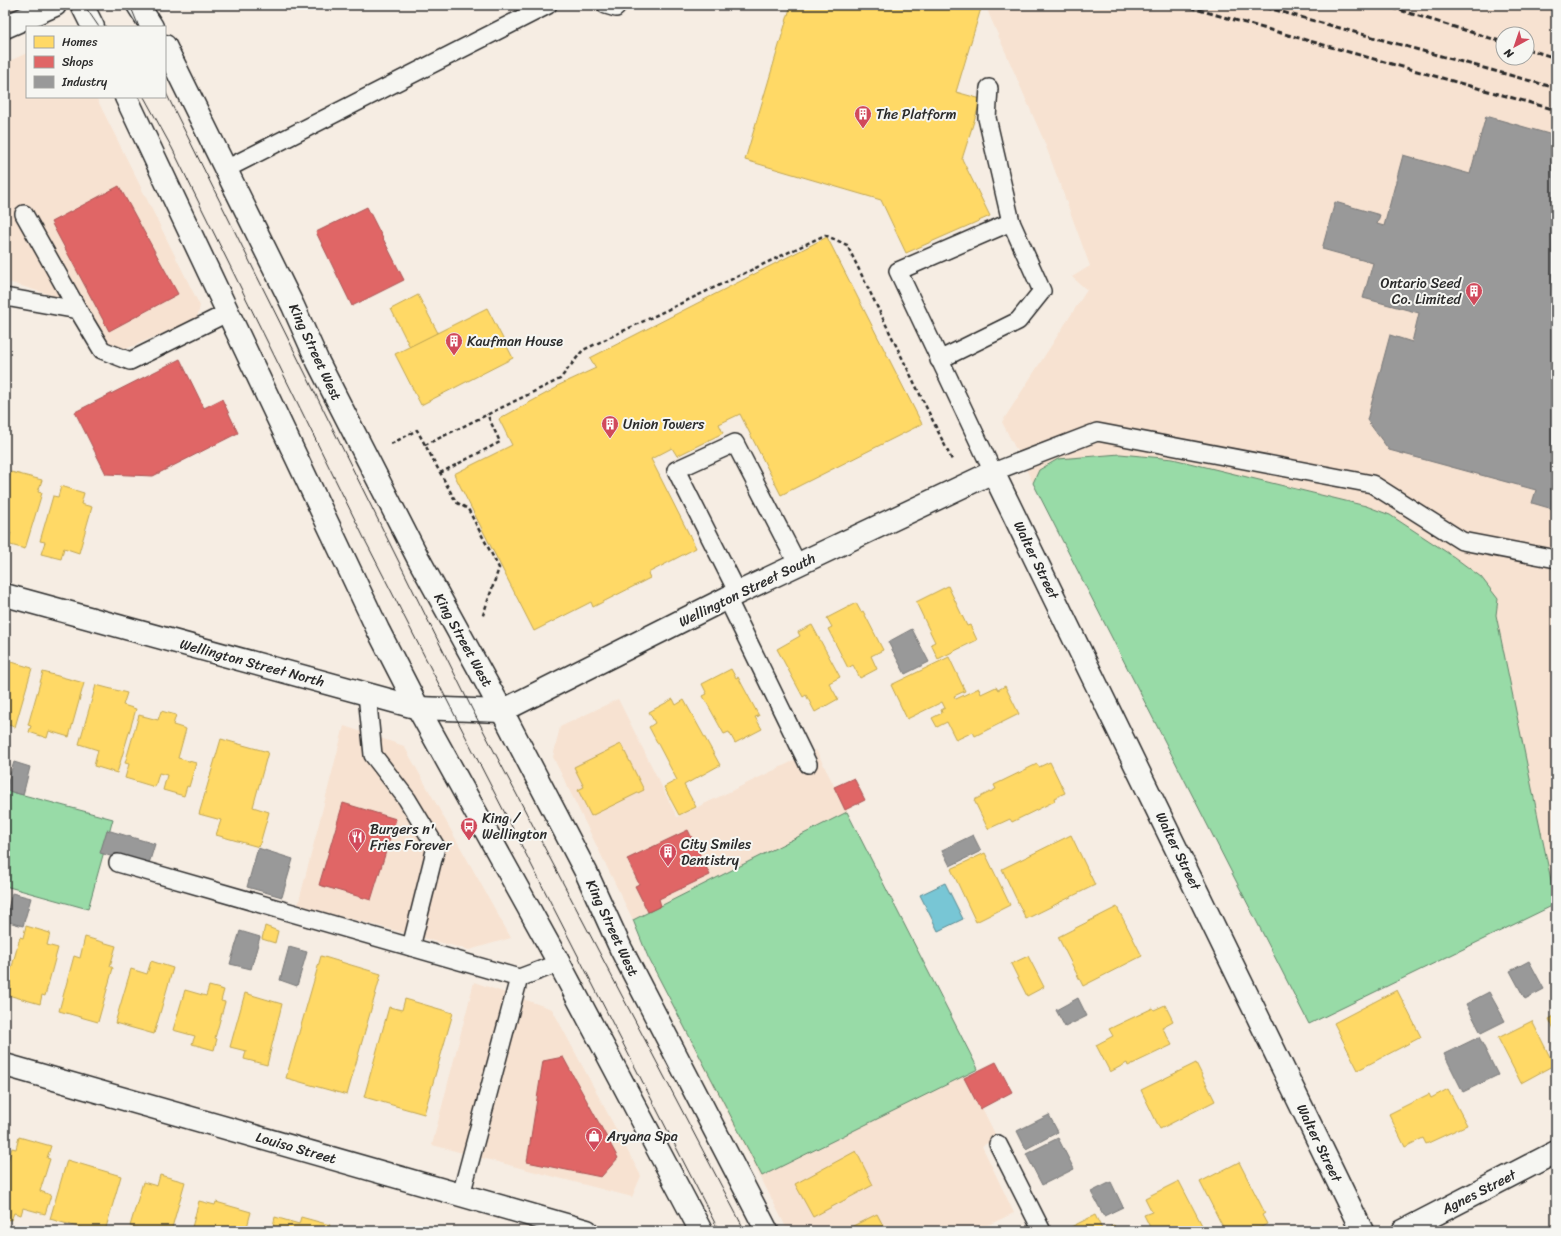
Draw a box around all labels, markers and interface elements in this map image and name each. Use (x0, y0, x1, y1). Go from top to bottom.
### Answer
legend (26, 26, 166, 98)
north arrow (1495, 26, 1535, 66)
text: Homes (62, 31, 98, 53)
text: N (1500, 43, 1519, 64)
text: Shops (62, 51, 93, 73)
text: Industry (61, 71, 108, 93)
place label: The Platform (876, 102, 957, 127)
building icon: The Platform (853, 104, 873, 129)
place label: Ontario Seed Co. Limited (1381, 271, 1463, 312)
building icon: Ontario Seed Co. Limited (1464, 281, 1484, 306)
street label: King Street West (282, 299, 348, 405)
place label: Kaufman House (467, 329, 563, 354)
building icon: Kaufman House (444, 331, 464, 356)
place label: Union Towers (623, 412, 705, 437)
building icon: Union Towers (600, 414, 620, 439)
street label: Walter Street (1006, 516, 1066, 605)
street label: Wellington Street South (674, 546, 820, 634)
street label: King Street West (427, 588, 499, 692)
street label: Wellington Street North (177, 632, 327, 694)
place label: King / Wellington (482, 806, 548, 847)
street label: Walter Street (1148, 807, 1208, 896)
bus stop icon: King / Wellington (459, 816, 479, 841)
place label: Burgers n' Fries Forever (370, 817, 453, 858)
restaurant icon: Burgers n' Fries Forever (347, 827, 367, 852)
place label: City Smiles Dentistry (681, 832, 752, 873)
building icon: City Smiles Dentistry (658, 842, 678, 867)
street label: King Street West (579, 875, 645, 981)
street label: Walter Street (1289, 1099, 1349, 1188)
place label: Aryana Spa (606, 1124, 678, 1149)
street label: Louisa Street (253, 1125, 339, 1171)
shop icon: Aryana Spa (584, 1126, 604, 1151)
street label: Agnes Street (1437, 1162, 1522, 1222)

